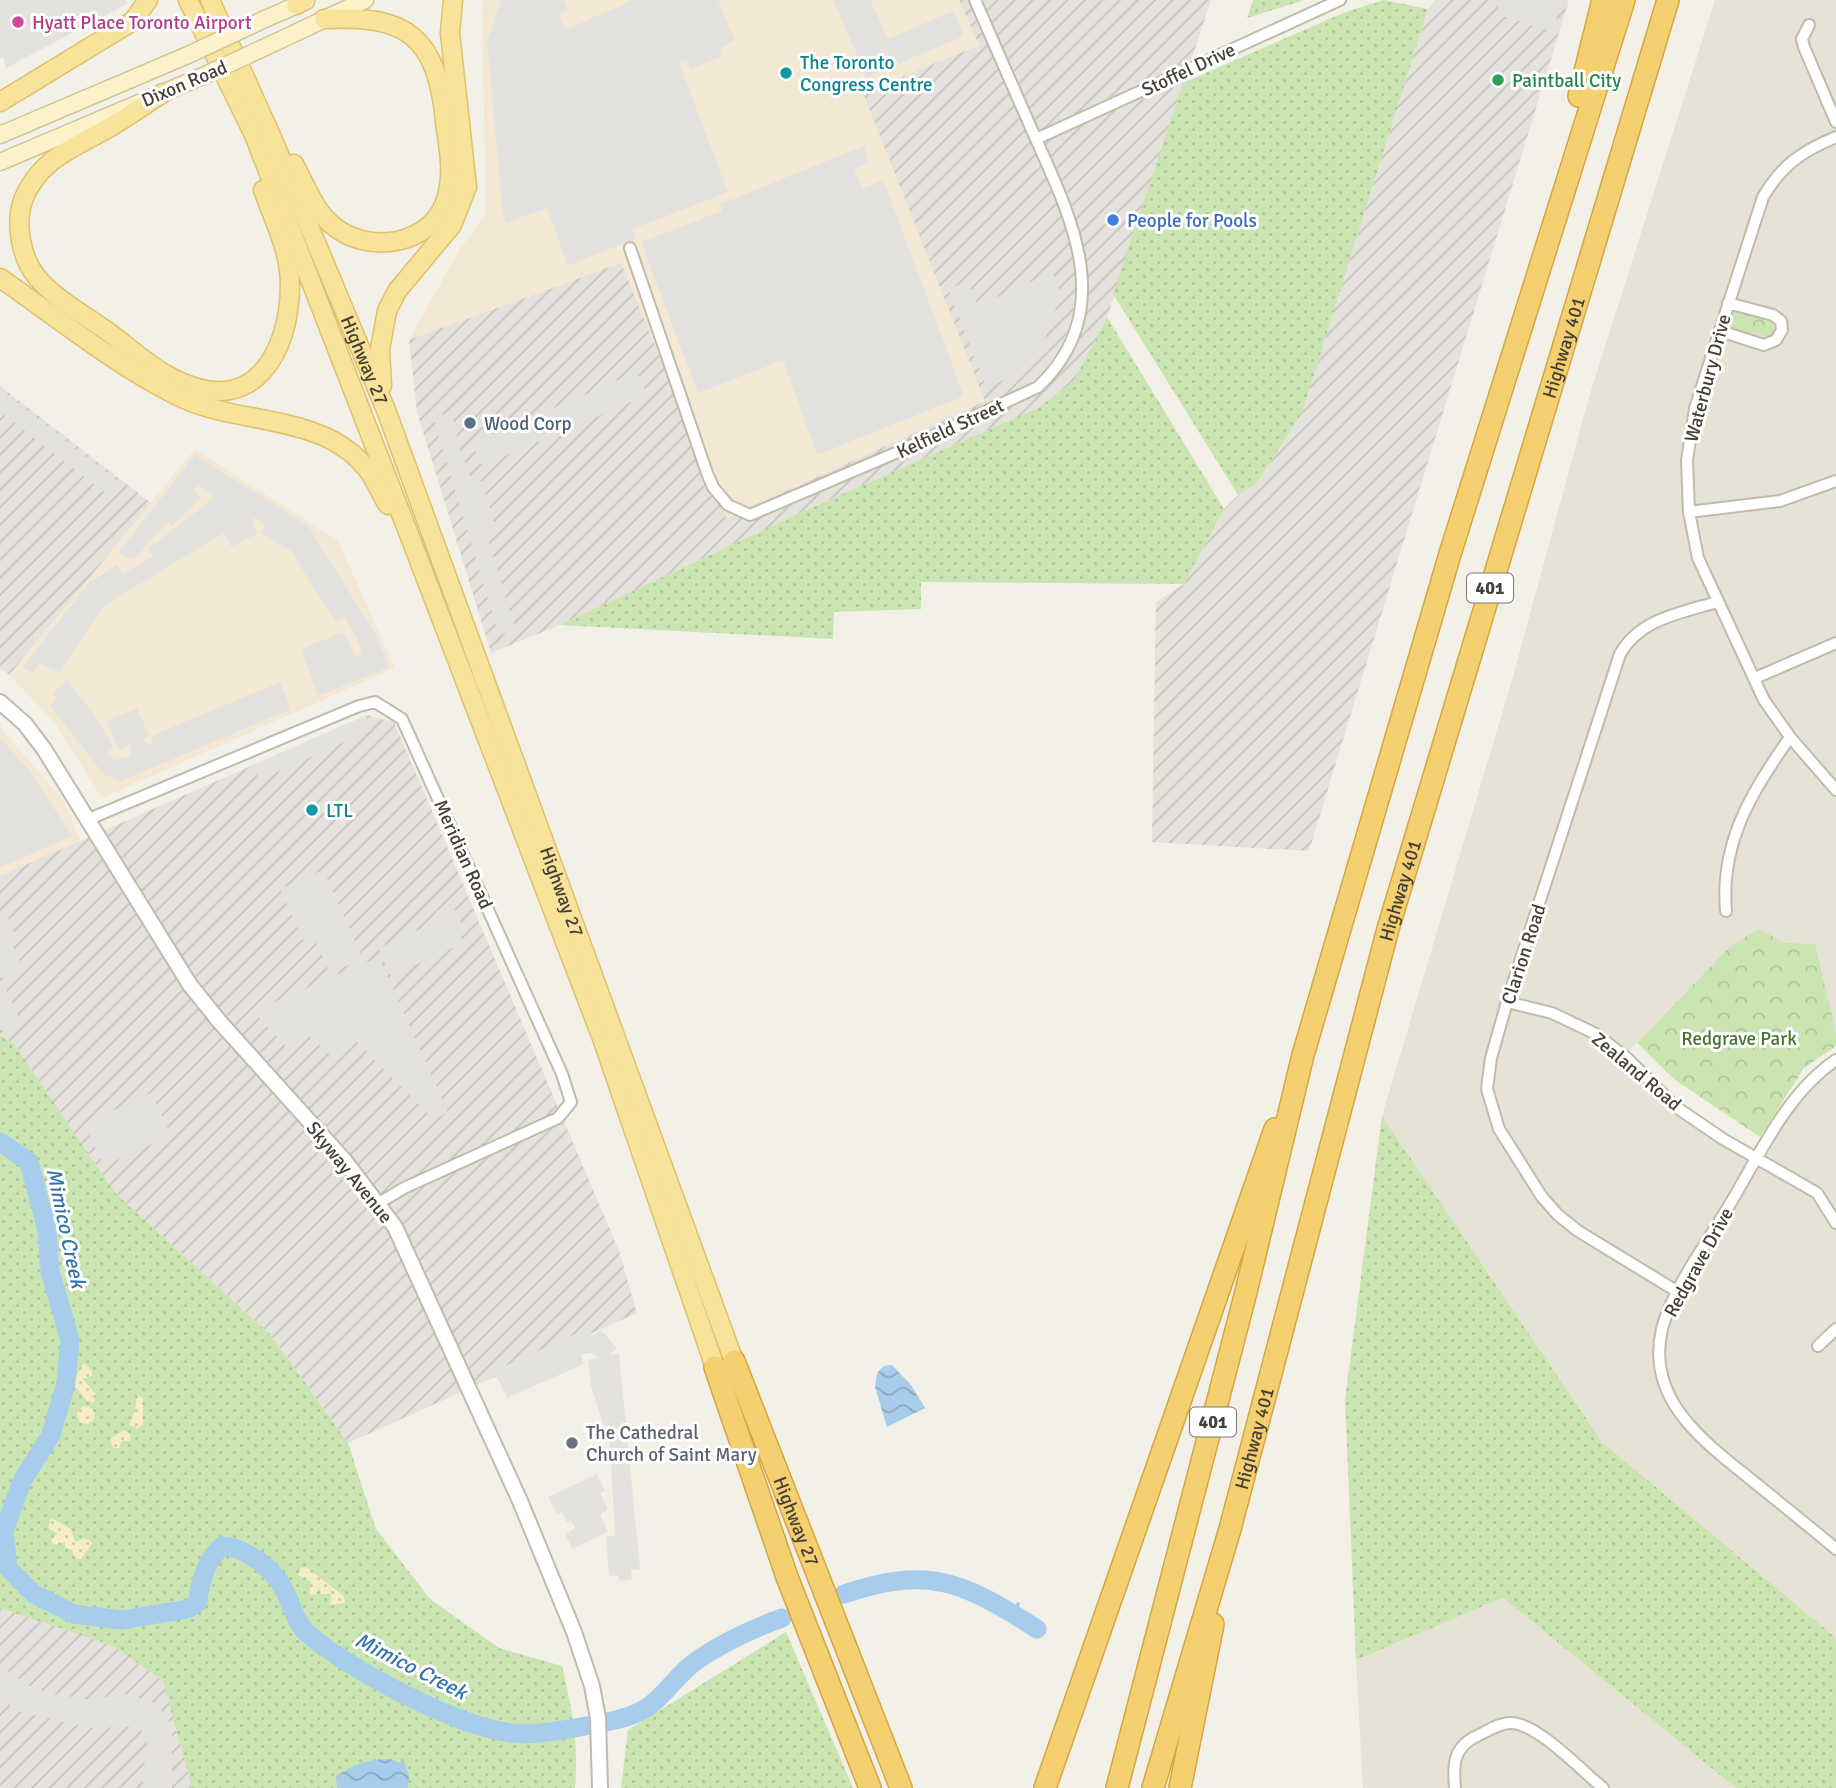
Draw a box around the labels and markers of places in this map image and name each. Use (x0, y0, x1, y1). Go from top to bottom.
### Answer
place label: Hyatt Place Toronto Airport (32, 11, 252, 35)
marker: Hyatt Place Toronto Airport (10, 14, 26, 30)
place label: The Toronto Congress Centre (800, 51, 933, 97)
marker: The Toronto Congress Centre (778, 65, 794, 81)
place label: Paintball City (1512, 69, 1621, 93)
marker: Paintball City (1490, 72, 1506, 88)
place label: People for Pools (1127, 209, 1257, 233)
marker: People for Pools (1105, 212, 1121, 228)
place label: Wood Corp (484, 412, 572, 436)
marker: Wood Corp (462, 415, 478, 431)
place label: LTL (326, 799, 353, 823)
marker: LTL (304, 802, 320, 818)
place label: The Cathedral Church of Saint Mary (586, 1421, 757, 1467)
marker: The Cathedral Church of Saint Mary (564, 1435, 580, 1451)

